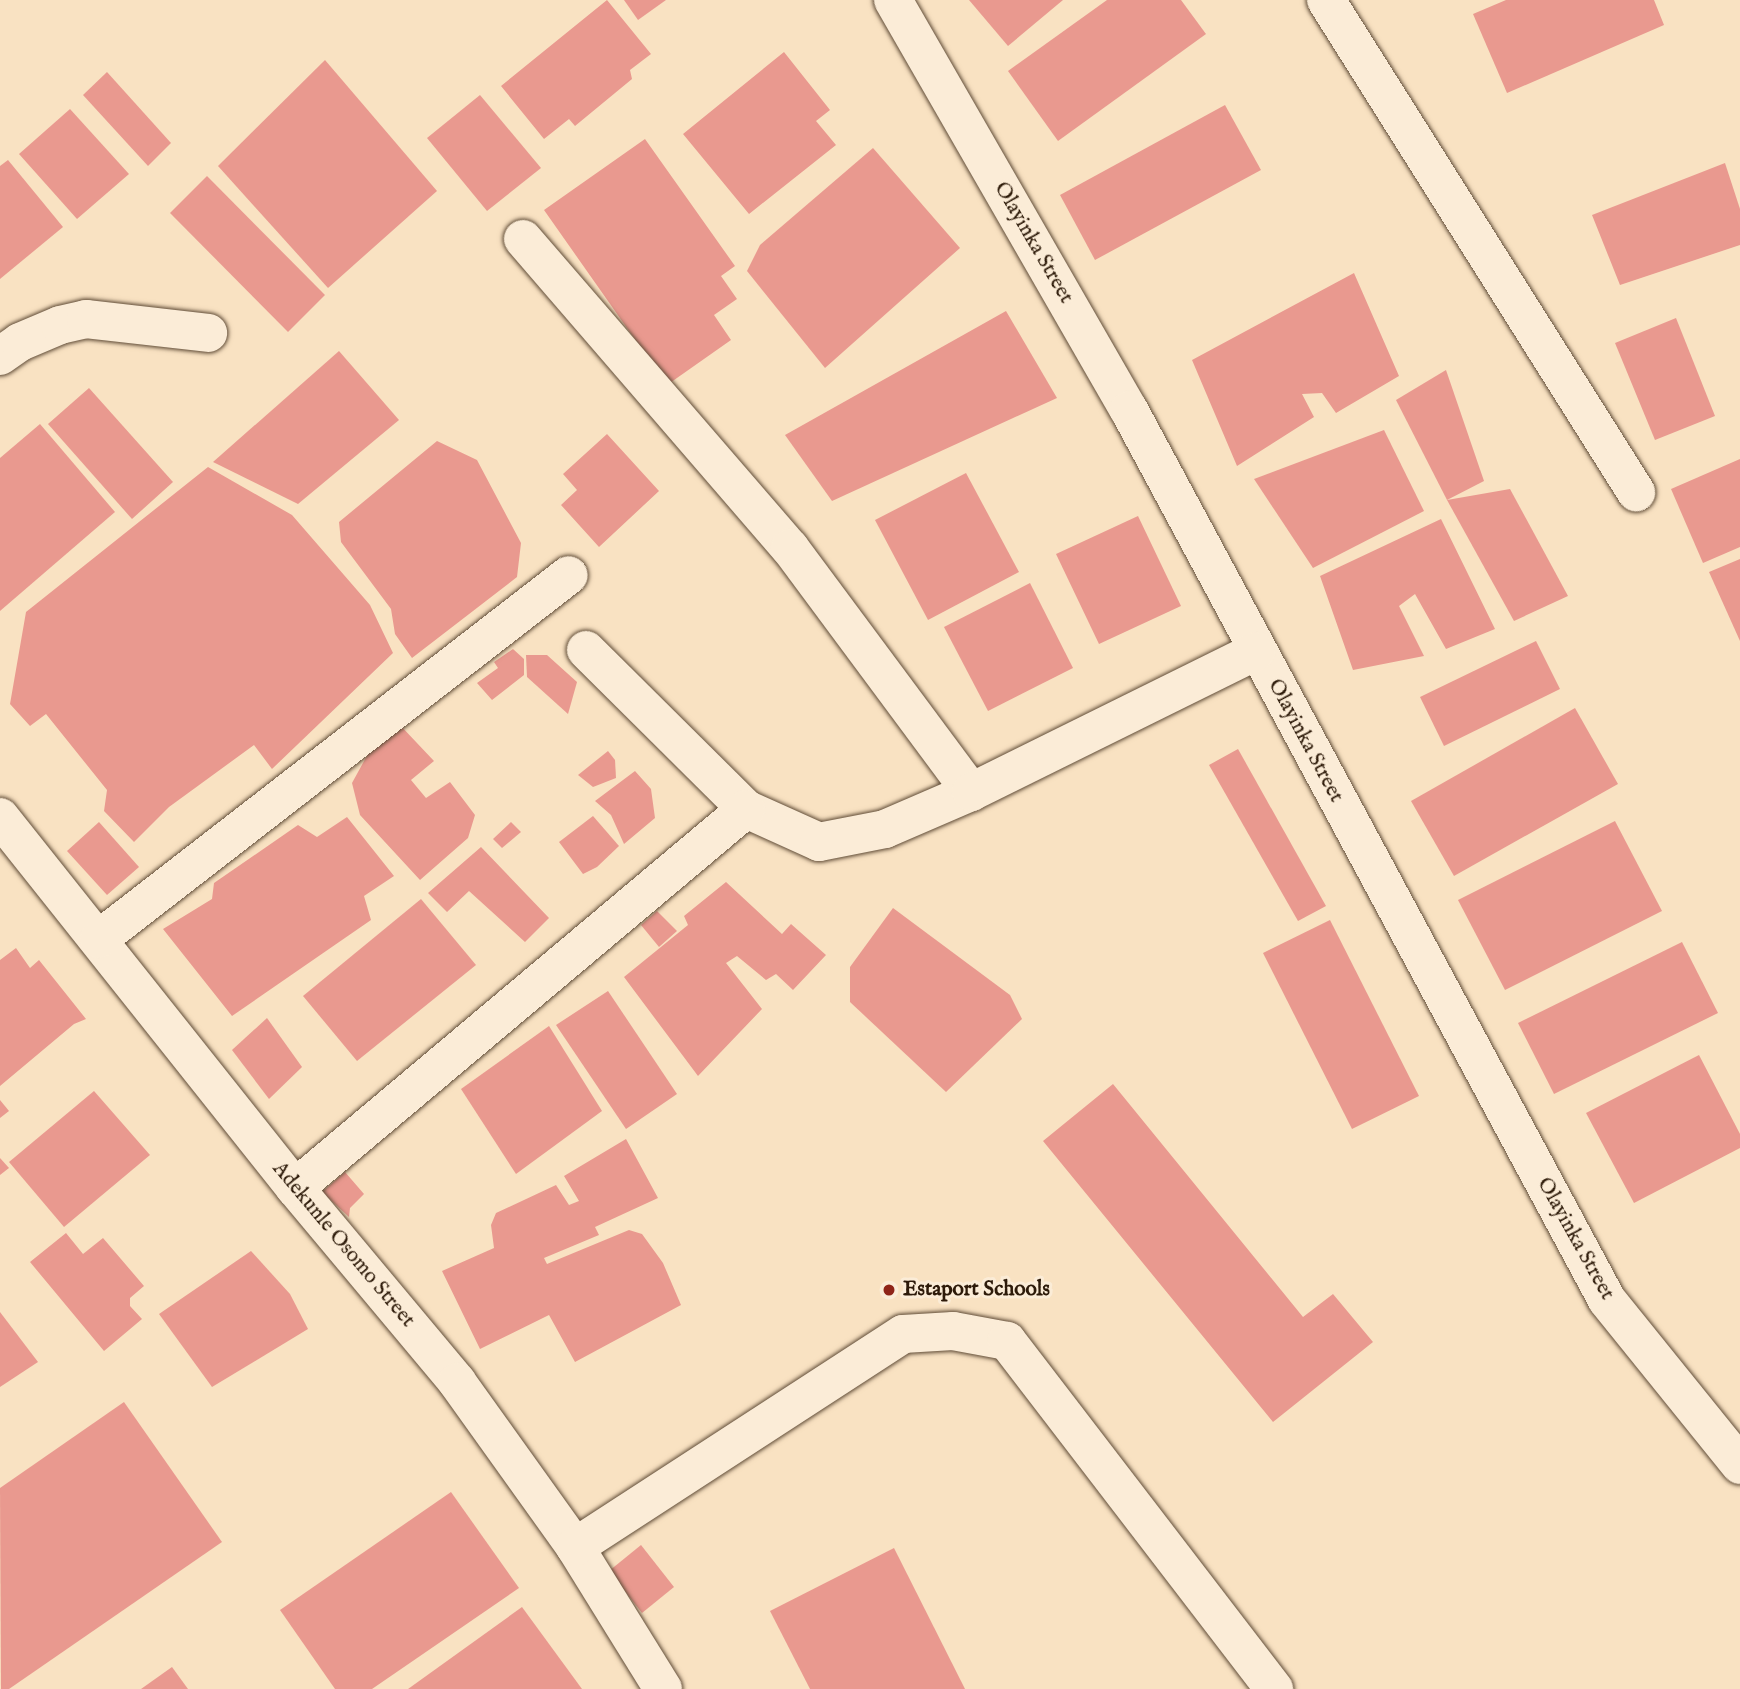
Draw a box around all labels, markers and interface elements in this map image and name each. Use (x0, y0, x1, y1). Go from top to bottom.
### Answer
street label: Olayinka Street (988, 178, 1078, 308)
street label: Olayinka Street (1262, 675, 1348, 807)
street label: Adekunle Osomo Street (266, 1157, 420, 1333)
street label: Olayinka Street (1531, 1173, 1619, 1305)
place label: Estaport Schools (903, 1277, 1050, 1303)
marker: Estaport Schools (881, 1282, 897, 1298)

